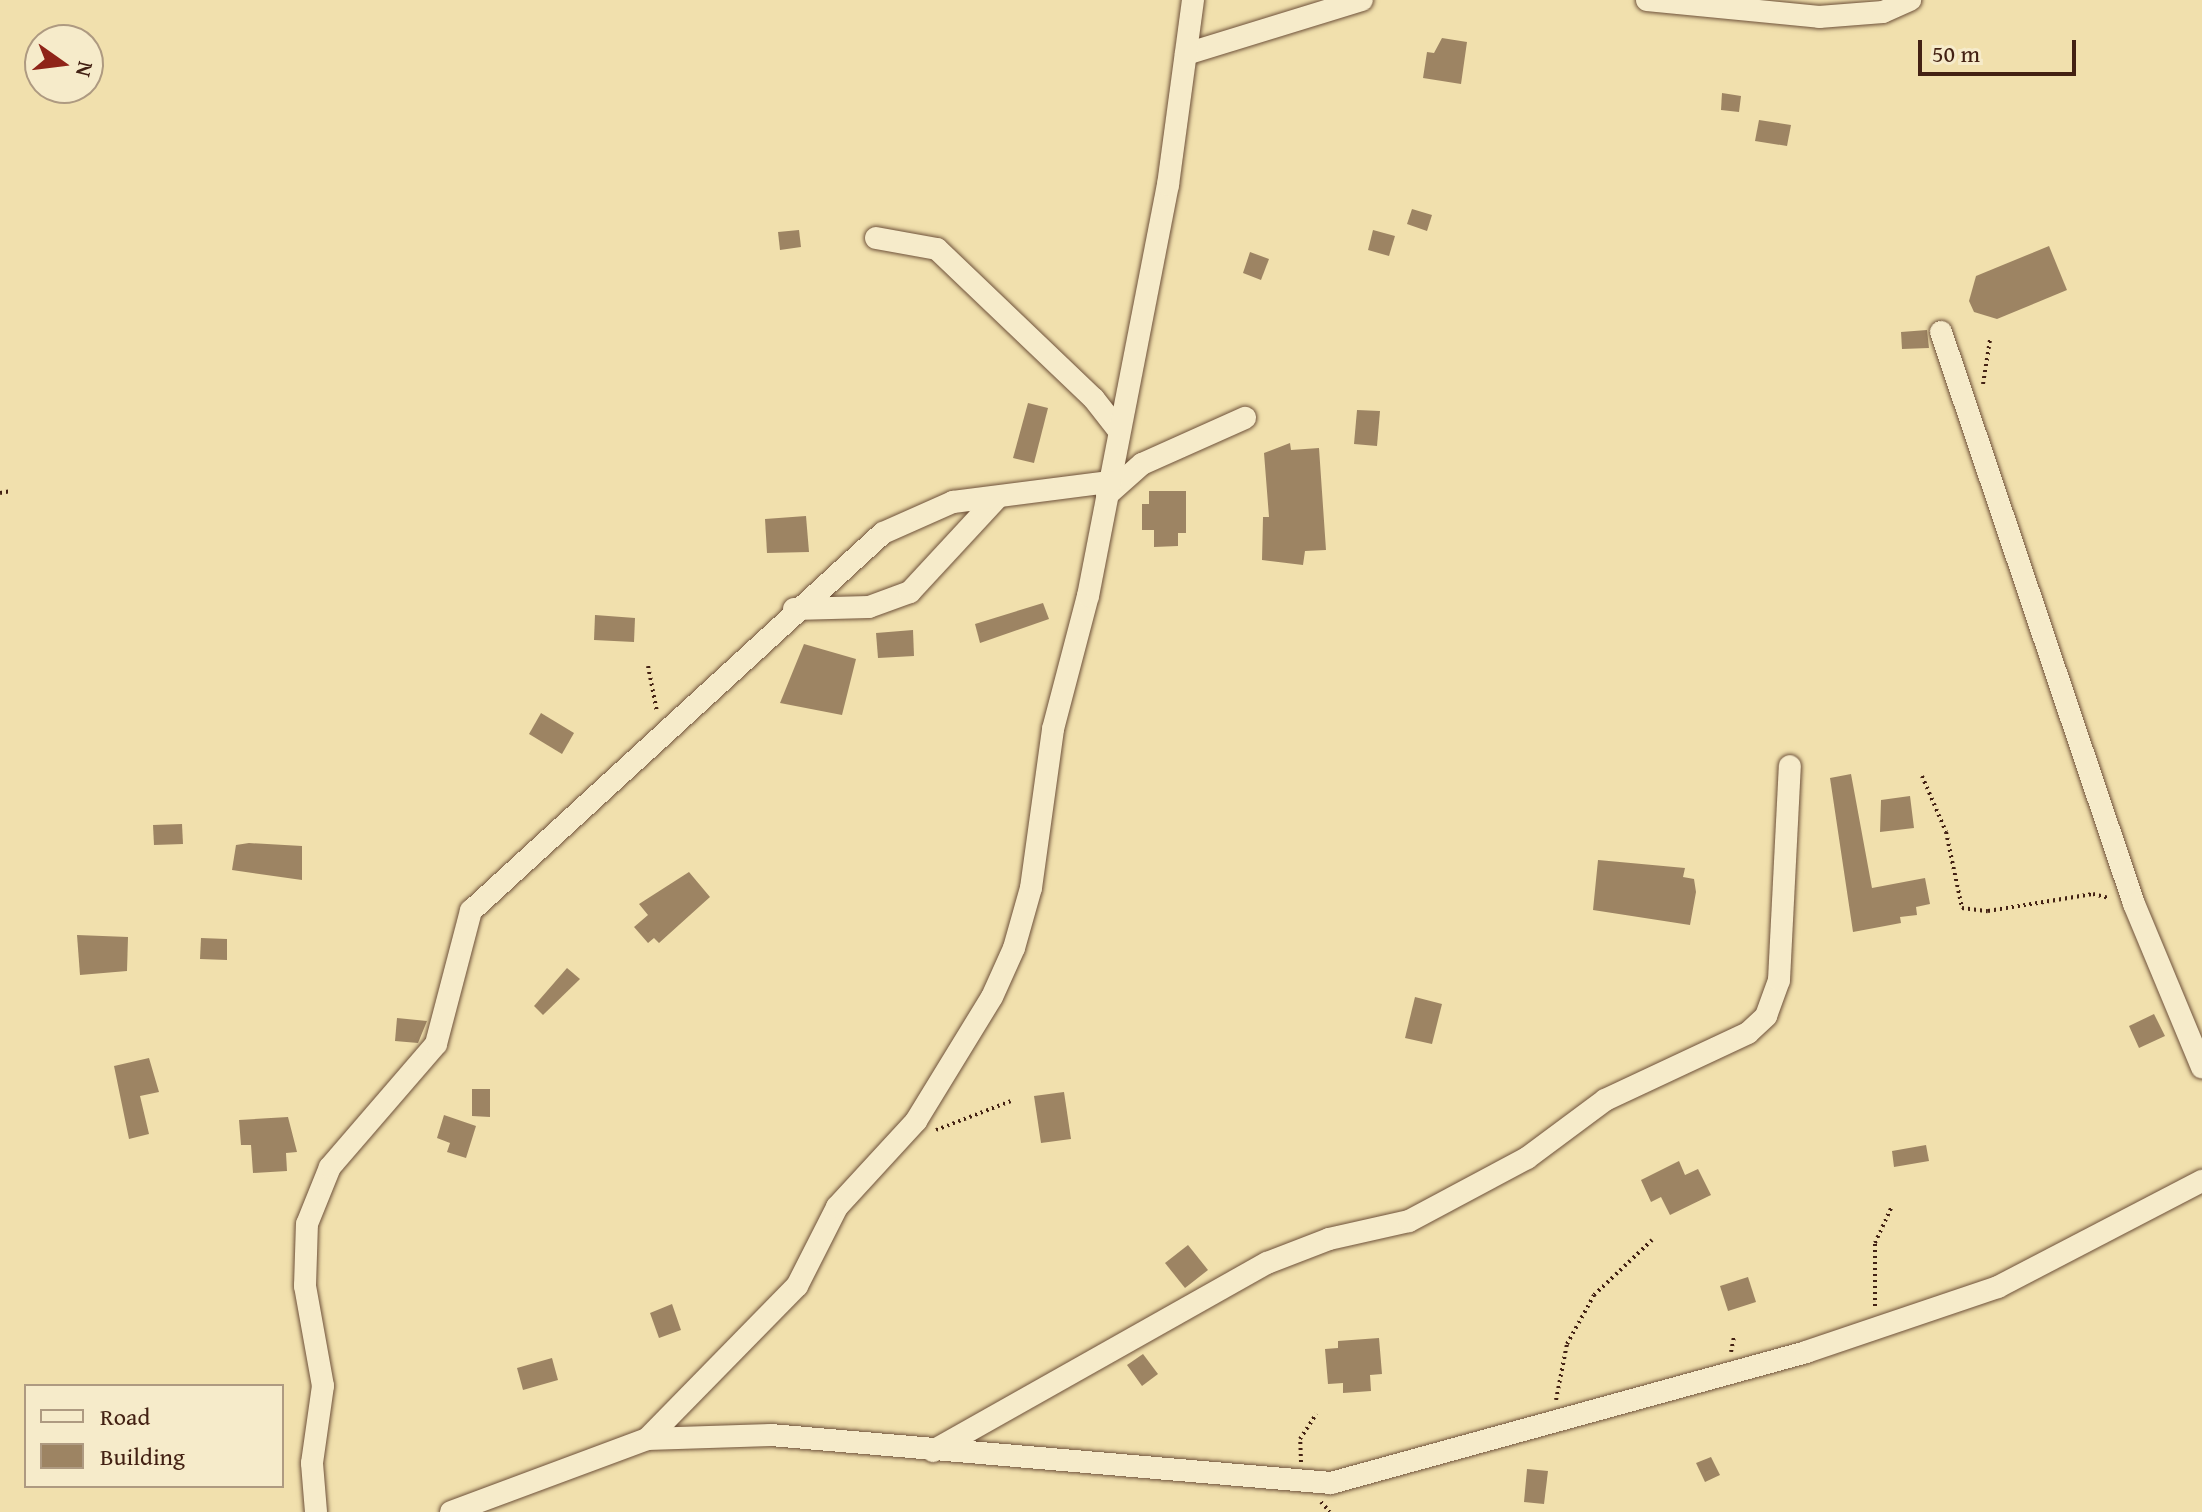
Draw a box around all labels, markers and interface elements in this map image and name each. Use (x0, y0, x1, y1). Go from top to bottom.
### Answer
north arrow (24, 24, 104, 104)
scale bar (1922, 24, 2080, 74)
text: 50 m (1932, 36, 1980, 71)
text: N (68, 58, 103, 80)
legend (24, 1384, 284, 1488)
text: Road (100, 1399, 150, 1434)
text: Building (100, 1439, 185, 1474)

